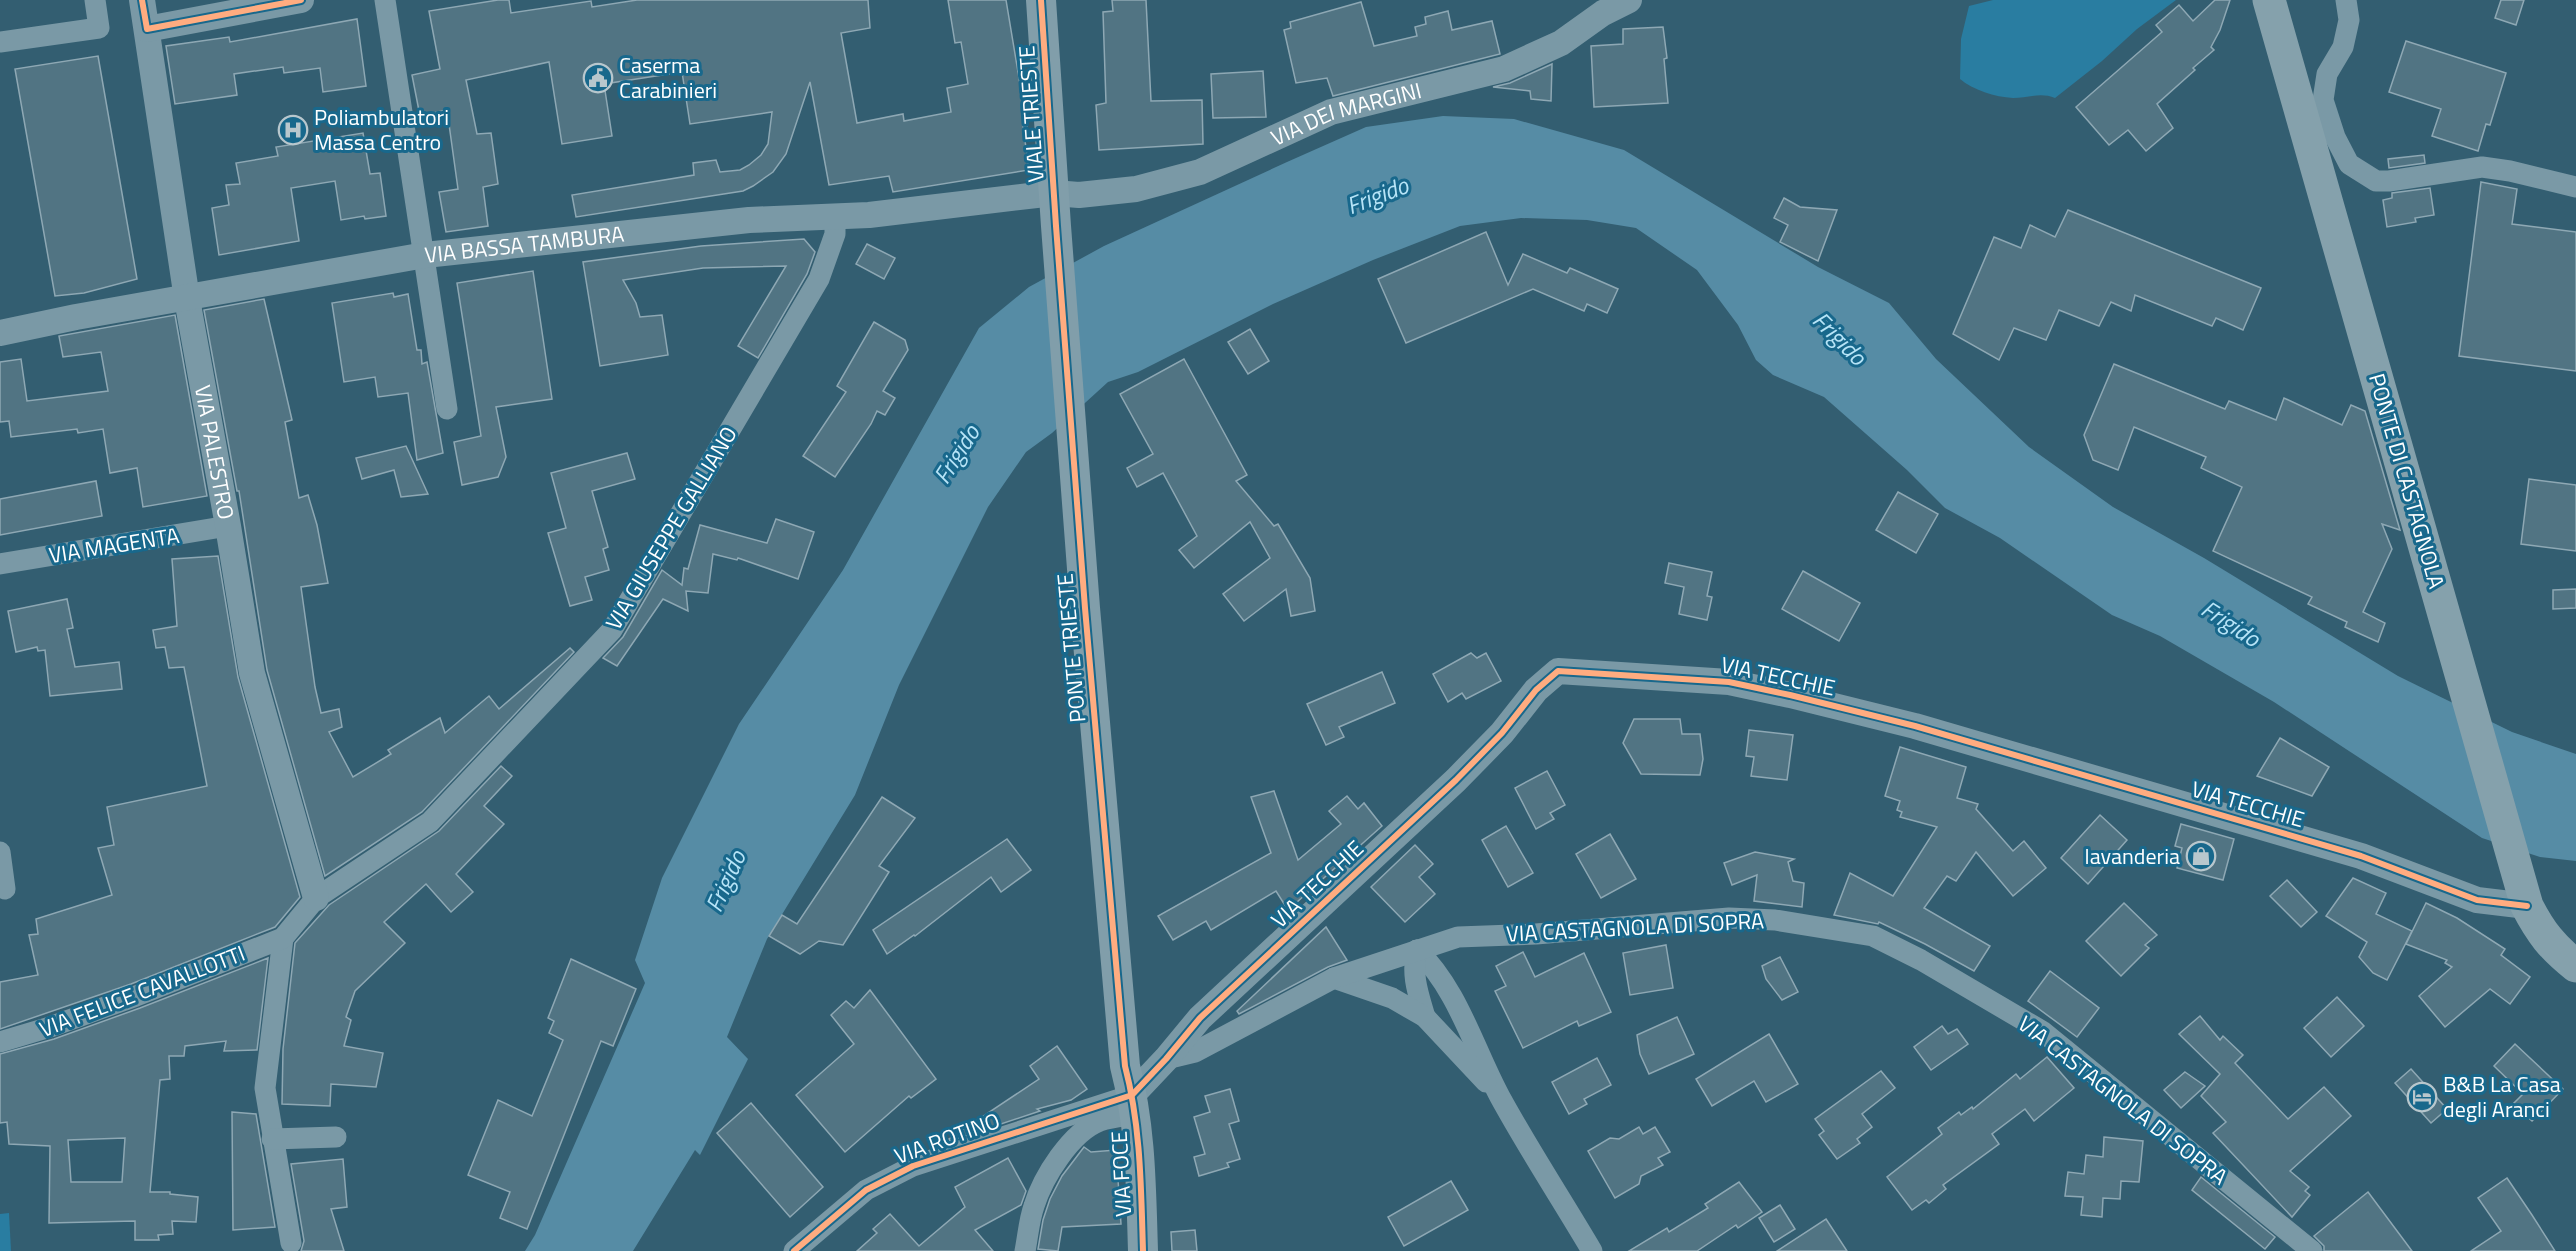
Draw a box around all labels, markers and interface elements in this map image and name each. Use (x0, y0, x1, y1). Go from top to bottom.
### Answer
street label: VIALE TRIESTE (1009, 44, 1053, 184)
place label: Caserma Carabinieri (619, 48, 717, 107)
public building icon: Caserma Carabinieri (582, 62, 614, 94)
street label: VIA DEI MARGINI (1265, 73, 1425, 154)
place label: Poliambulatori Massa Centro (314, 100, 449, 159)
hospital icon: Poliambulatori Massa Centro (277, 114, 309, 146)
water label: Frigido (1341, 166, 1414, 223)
street label: VIA BASSA TAMBURA (423, 217, 626, 272)
water label: Frigido (1805, 303, 1876, 374)
street label: PONTE DI CASTAGNOLA (2360, 369, 2454, 593)
street label: VIA PALESTRO (186, 382, 243, 522)
water label: Frigido (924, 416, 989, 491)
street label: VIA GIUSEPPE GALLIANO (597, 420, 745, 636)
street label: VIA MAGENTA (46, 518, 182, 572)
street label: PONTE TRIESTE (1048, 572, 1094, 724)
water label: Frigido (2194, 591, 2269, 656)
street label: VIA TECCHIE (1718, 647, 1838, 705)
street label: VIA TECCHIE (2188, 772, 2308, 836)
street label: VIA TECCHIE (1263, 832, 1371, 936)
place label: lavanderia (2085, 839, 2180, 873)
shop icon: lavanderia (2185, 840, 2217, 872)
water label: Frigido (696, 843, 755, 917)
street label: VIA CASTAGNOLA DI SOPRA (1505, 903, 1765, 951)
street label: VIA FELICE CAVALLOTTI (34, 936, 250, 1046)
street label: VIA CASTAGNOLA DI SOPRA (2011, 1007, 2235, 1193)
place label: B&B La Casa degli Aranci (2443, 1067, 2561, 1126)
hotel icon: B&B La Casa degli Aranci (2406, 1081, 2438, 1113)
street label: VIA ROTINO (889, 1103, 1005, 1173)
street label: VIA FOCE (1102, 1130, 1140, 1218)

